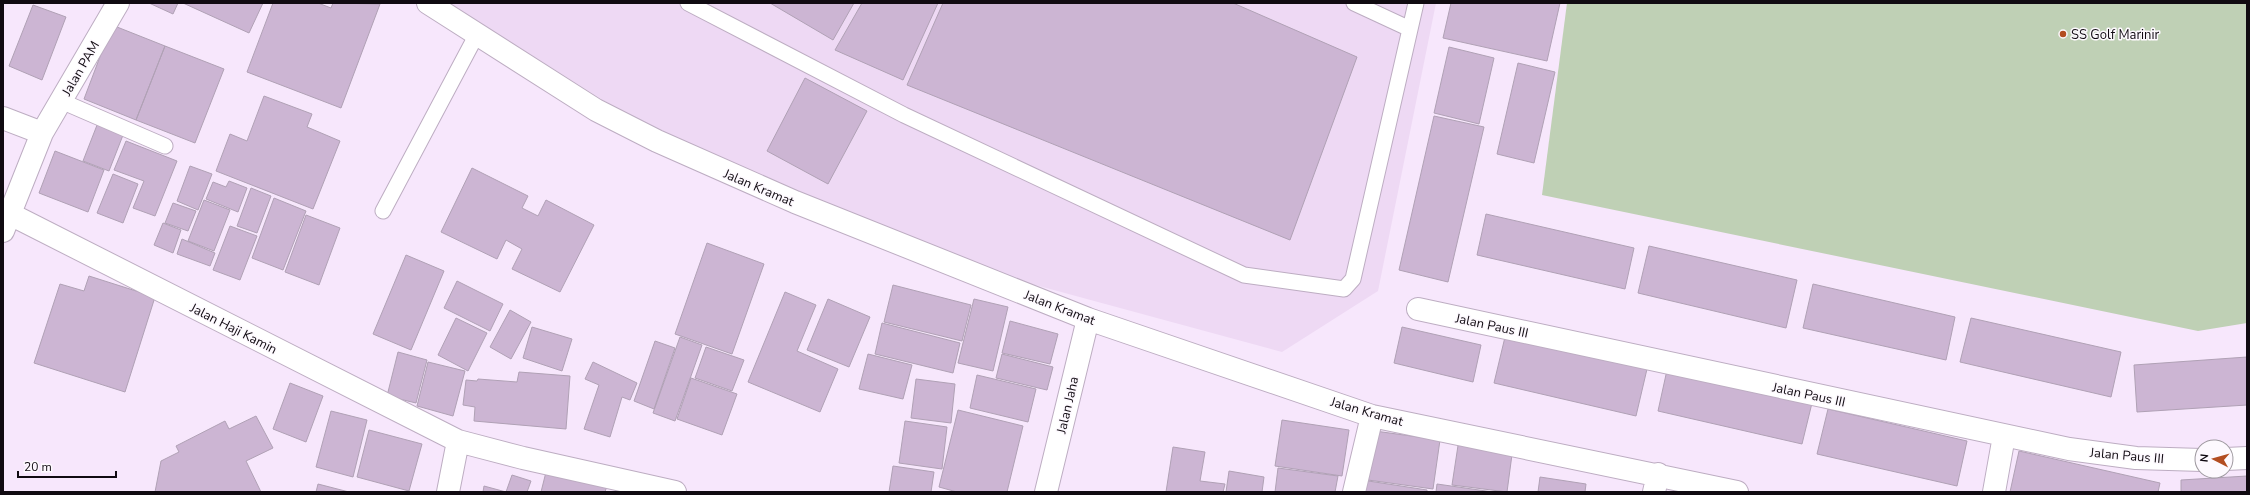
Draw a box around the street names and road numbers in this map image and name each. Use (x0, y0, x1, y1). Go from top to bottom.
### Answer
street label: Jalan PAM (57, 38, 104, 100)
street label: Jalan Kramat (720, 165, 797, 211)
street label: Jalan Kramat (1021, 286, 1098, 330)
street label: Jalan Haji Kamin (186, 299, 280, 359)
street label: Jalan Paus III (1453, 309, 1530, 343)
street label: Jalan Jaha (1052, 375, 1083, 436)
street label: Jalan Paus III (1770, 378, 1847, 412)
street label: Jalan Kramat (1327, 393, 1406, 431)
street label: Jalan Paus III (2088, 444, 2165, 468)

